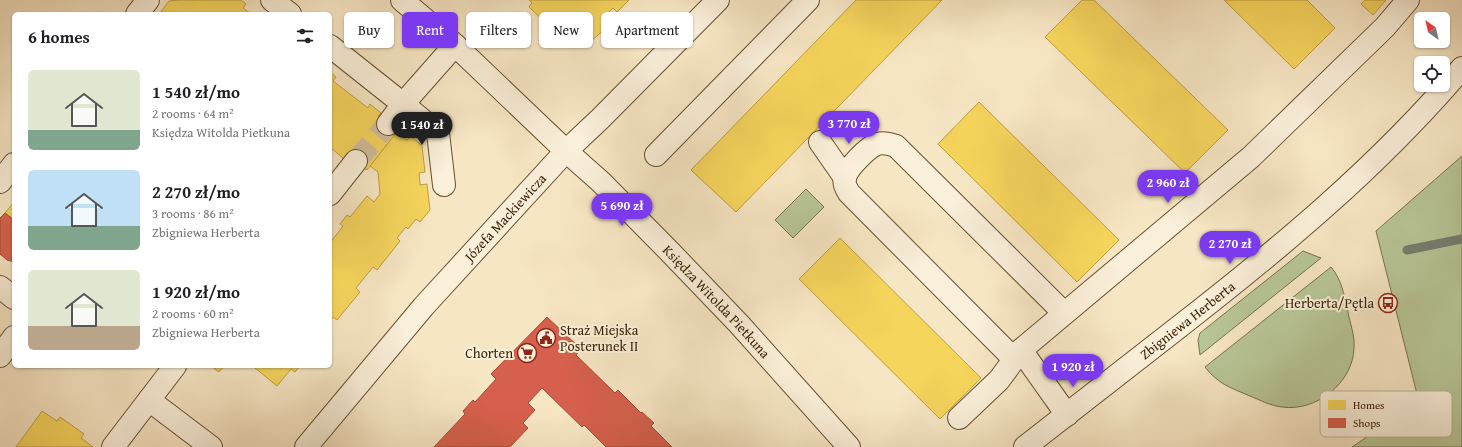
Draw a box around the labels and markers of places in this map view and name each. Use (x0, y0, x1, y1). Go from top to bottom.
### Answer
pin: 3 770 zł (808, 111, 890, 145)
pin: 1 540 zł (381, 112, 463, 146)
pin: 2 960 zł (1127, 170, 1209, 204)
pin: 5 690 zł (581, 193, 663, 227)
pin: 2 270 zł (1189, 231, 1271, 265)
bus stop icon: Herberta/Pętla (1377, 292, 1399, 314)
place label: Herberta/Pętla (1285, 293, 1374, 313)
place label: Straż Miejska Posterunek II (560, 320, 639, 356)
public building icon: Straż Miejska Posterunek II (535, 327, 557, 349)
supermarket icon: Chorten (516, 342, 538, 364)
place label: Chorten (465, 343, 513, 363)
pin: 1 920 zł (1032, 354, 1114, 388)

